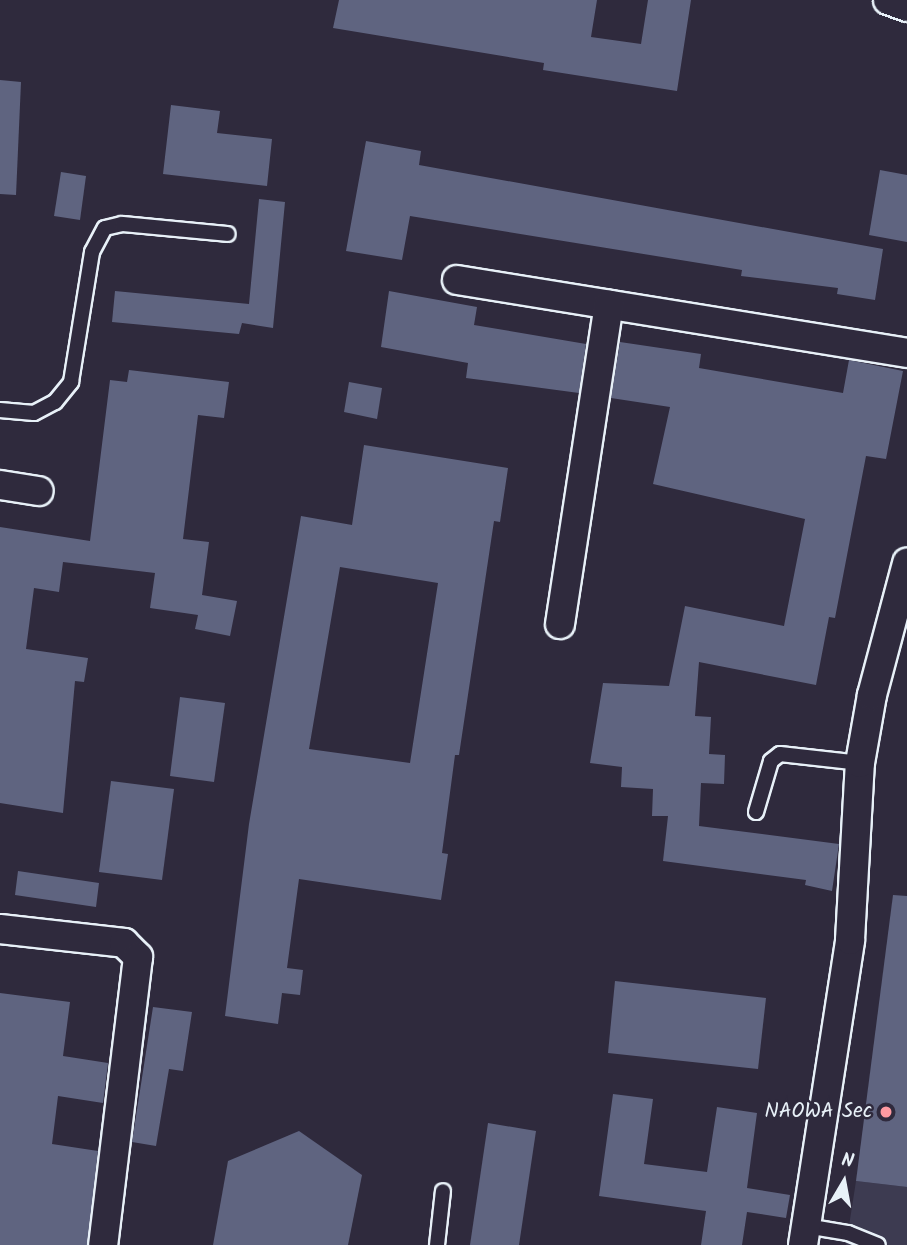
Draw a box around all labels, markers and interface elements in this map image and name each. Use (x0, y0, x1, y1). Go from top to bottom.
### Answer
place label: NAOWA Sec (765, 1099, 872, 1125)
marker: NAOWA Sec (878, 1104, 894, 1120)
text: N (839, 1146, 856, 1177)
north arrow (809, 1147, 879, 1217)

